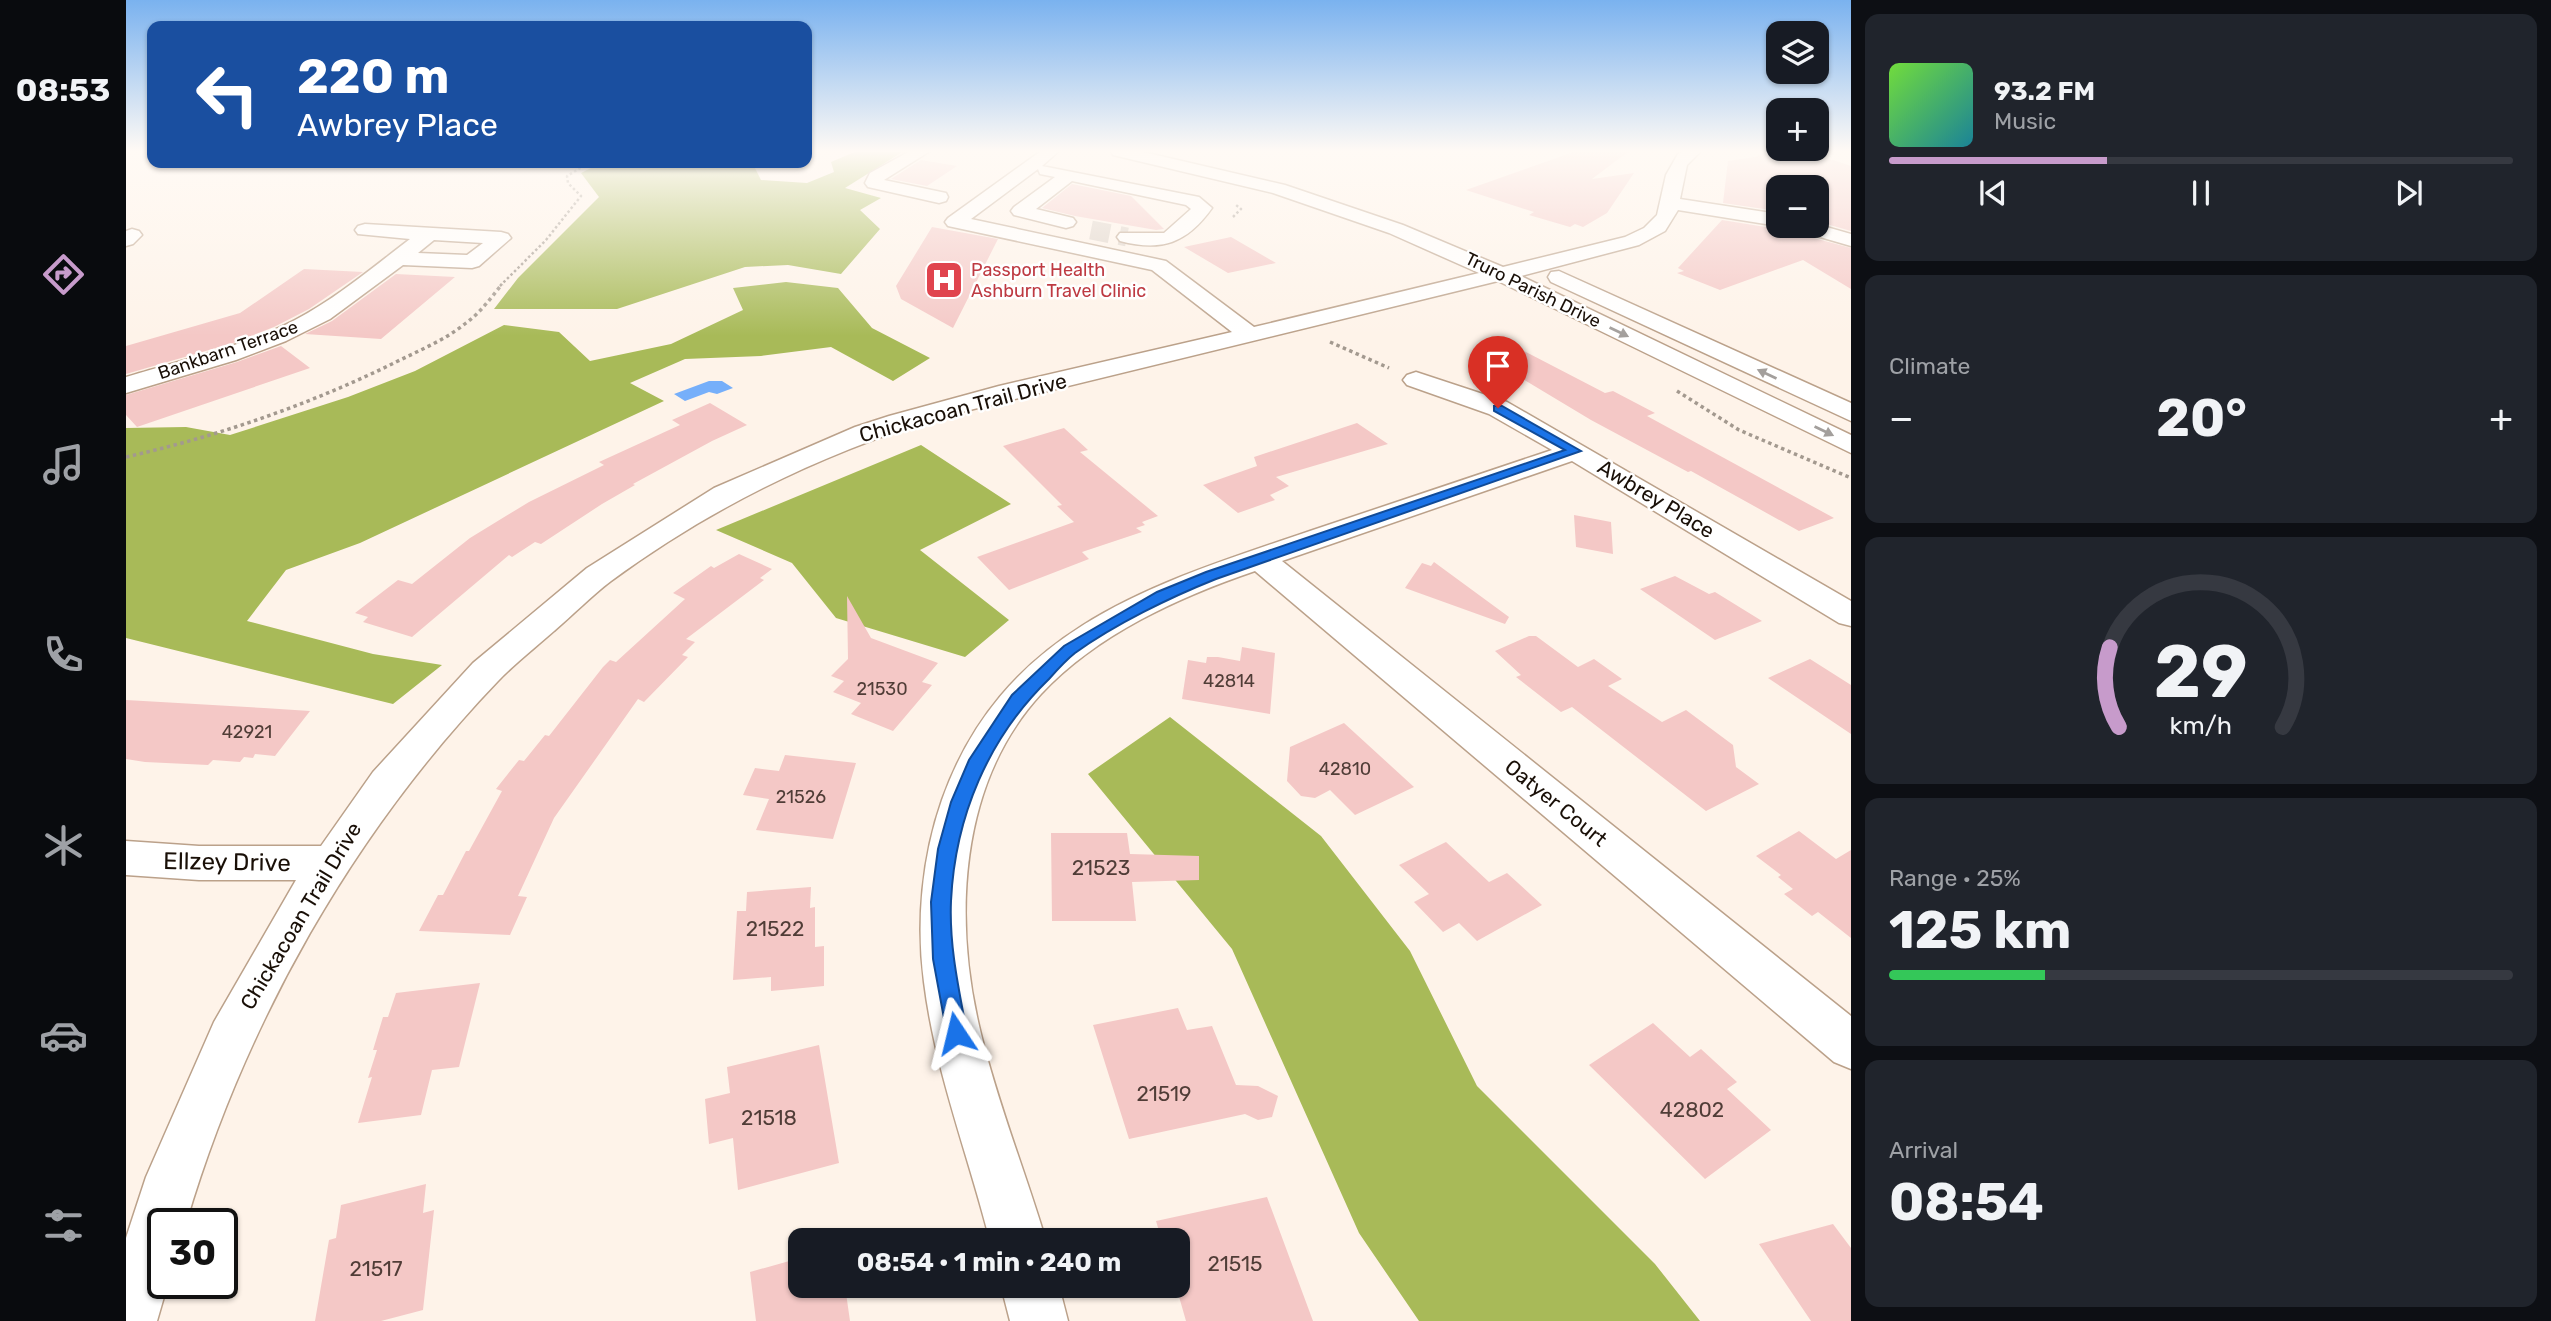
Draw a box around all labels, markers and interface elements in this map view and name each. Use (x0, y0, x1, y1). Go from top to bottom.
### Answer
map controls (1766, 21, 1829, 238)
button: layers (1766, 21, 1829, 84)
text: 220 m (297, 47, 449, 105)
icon: left (182, 49, 273, 140)
text: 08:53 (16, 71, 110, 109)
text: 93.2 FM (1994, 76, 2095, 107)
button: + (1766, 98, 1829, 161)
text: Awbrey Place (297, 106, 498, 144)
text: Music (1994, 107, 2056, 135)
icon: previous (1974, 174, 2012, 212)
icon: pause (2182, 174, 2220, 212)
icon: next (2390, 174, 2428, 212)
button: − (1766, 175, 1829, 238)
street label: Truro Parish Drive (1461, 248, 1605, 332)
icon: directions (39, 250, 88, 299)
hospital icon: Passport Health Ashburn Travel Clinic (923, 259, 965, 301)
place label: Passport Health Ashburn Travel Clinic (971, 259, 1146, 302)
street label: Bankbarn Terrace (155, 316, 301, 384)
one-way arrow (1609, 326, 1629, 338)
pin (1468, 336, 1528, 408)
icon: arrive (1479, 347, 1517, 385)
text: Climate (1889, 352, 1970, 380)
street label: Chickacoan Trail Drive (856, 368, 1069, 447)
one-way arrow (1757, 368, 1777, 380)
text: 20° (2156, 387, 2247, 449)
text: − (1889, 395, 1914, 441)
text: + (2489, 395, 2513, 441)
one-way arrow (1814, 426, 1834, 437)
icon: music (39, 440, 88, 489)
street label: Awbrey Place (1593, 454, 1719, 543)
text: 29 (2154, 629, 2248, 715)
icon: phone (39, 630, 88, 679)
house number: 42814 (1203, 670, 1255, 692)
house number: 21530 (856, 678, 908, 700)
text: km/h (2170, 710, 2232, 739)
house number: 42921 (222, 721, 272, 743)
street label: Oatyer Court (1500, 754, 1613, 851)
house number: 42810 (1319, 758, 1371, 780)
house number: 21526 (776, 786, 826, 808)
street label: Chickacoan Trail Drive (235, 818, 366, 1014)
icon: climate (39, 821, 88, 870)
street label: Ellzey Drive (163, 847, 291, 877)
house number: 21523 (1072, 855, 1130, 880)
text: Range · 25% (1889, 864, 2021, 892)
text: 125 km (1889, 899, 2071, 961)
house number: 21522 (746, 916, 804, 941)
position arrow (919, 996, 993, 1070)
icon: car (39, 1011, 88, 1060)
house number: 21519 (1137, 1081, 1191, 1106)
house number: 42802 (1660, 1097, 1724, 1122)
house number: 21518 (741, 1105, 797, 1130)
text: Arrival (1889, 1136, 1958, 1164)
text: 08:54 (1889, 1171, 2044, 1233)
icon: filters (39, 1201, 88, 1250)
speed limit sign: 30 (147, 1208, 238, 1299)
text: 08:54 · 1 min · 240 m (857, 1247, 1121, 1278)
house number: 21515 (1208, 1251, 1262, 1276)
house number: 21517 (349, 1256, 403, 1281)

